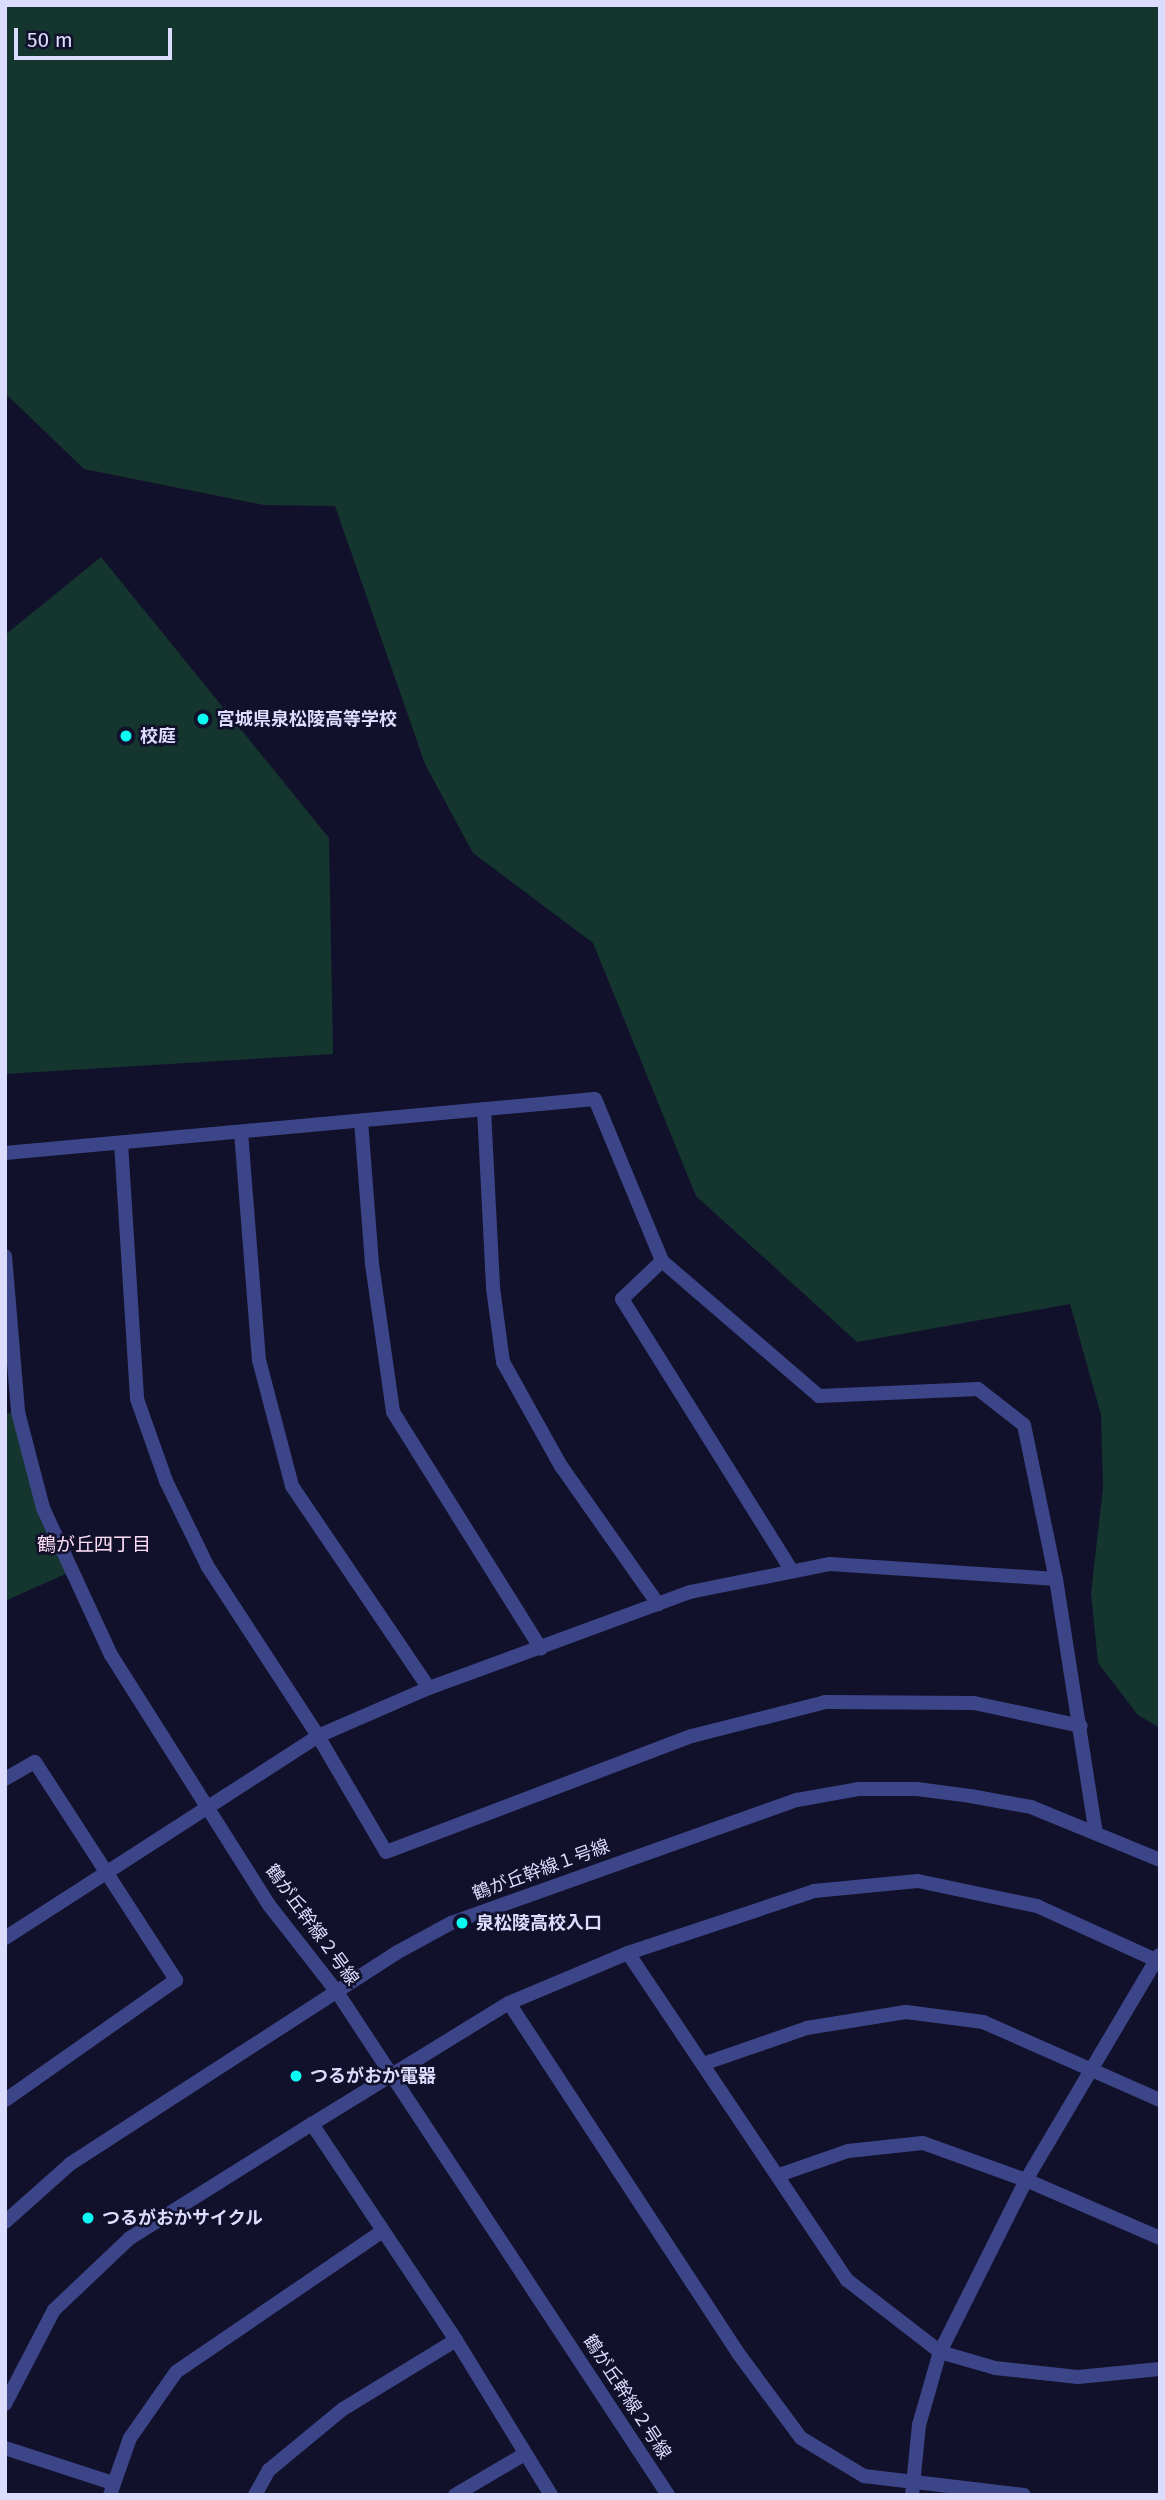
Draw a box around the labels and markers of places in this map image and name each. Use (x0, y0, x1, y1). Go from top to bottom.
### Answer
place label: 宮城県泉松陵高等学校 (217, 708, 397, 730)
marker: 宮城県泉松陵高等学校 (195, 711, 211, 727)
place label: 校庭 (140, 725, 176, 747)
marker: 校庭 (118, 728, 134, 744)
place label: 泉松陵高校入口 (476, 1912, 602, 1934)
marker: 泉松陵高校入口 (454, 1915, 470, 1931)
place label: つるがおか電器 (310, 2065, 436, 2087)
marker: つるがおか電器 (288, 2068, 304, 2084)
place label: つるがおかサイクル (102, 2207, 264, 2229)
marker: つるがおかサイクル (80, 2210, 96, 2226)

